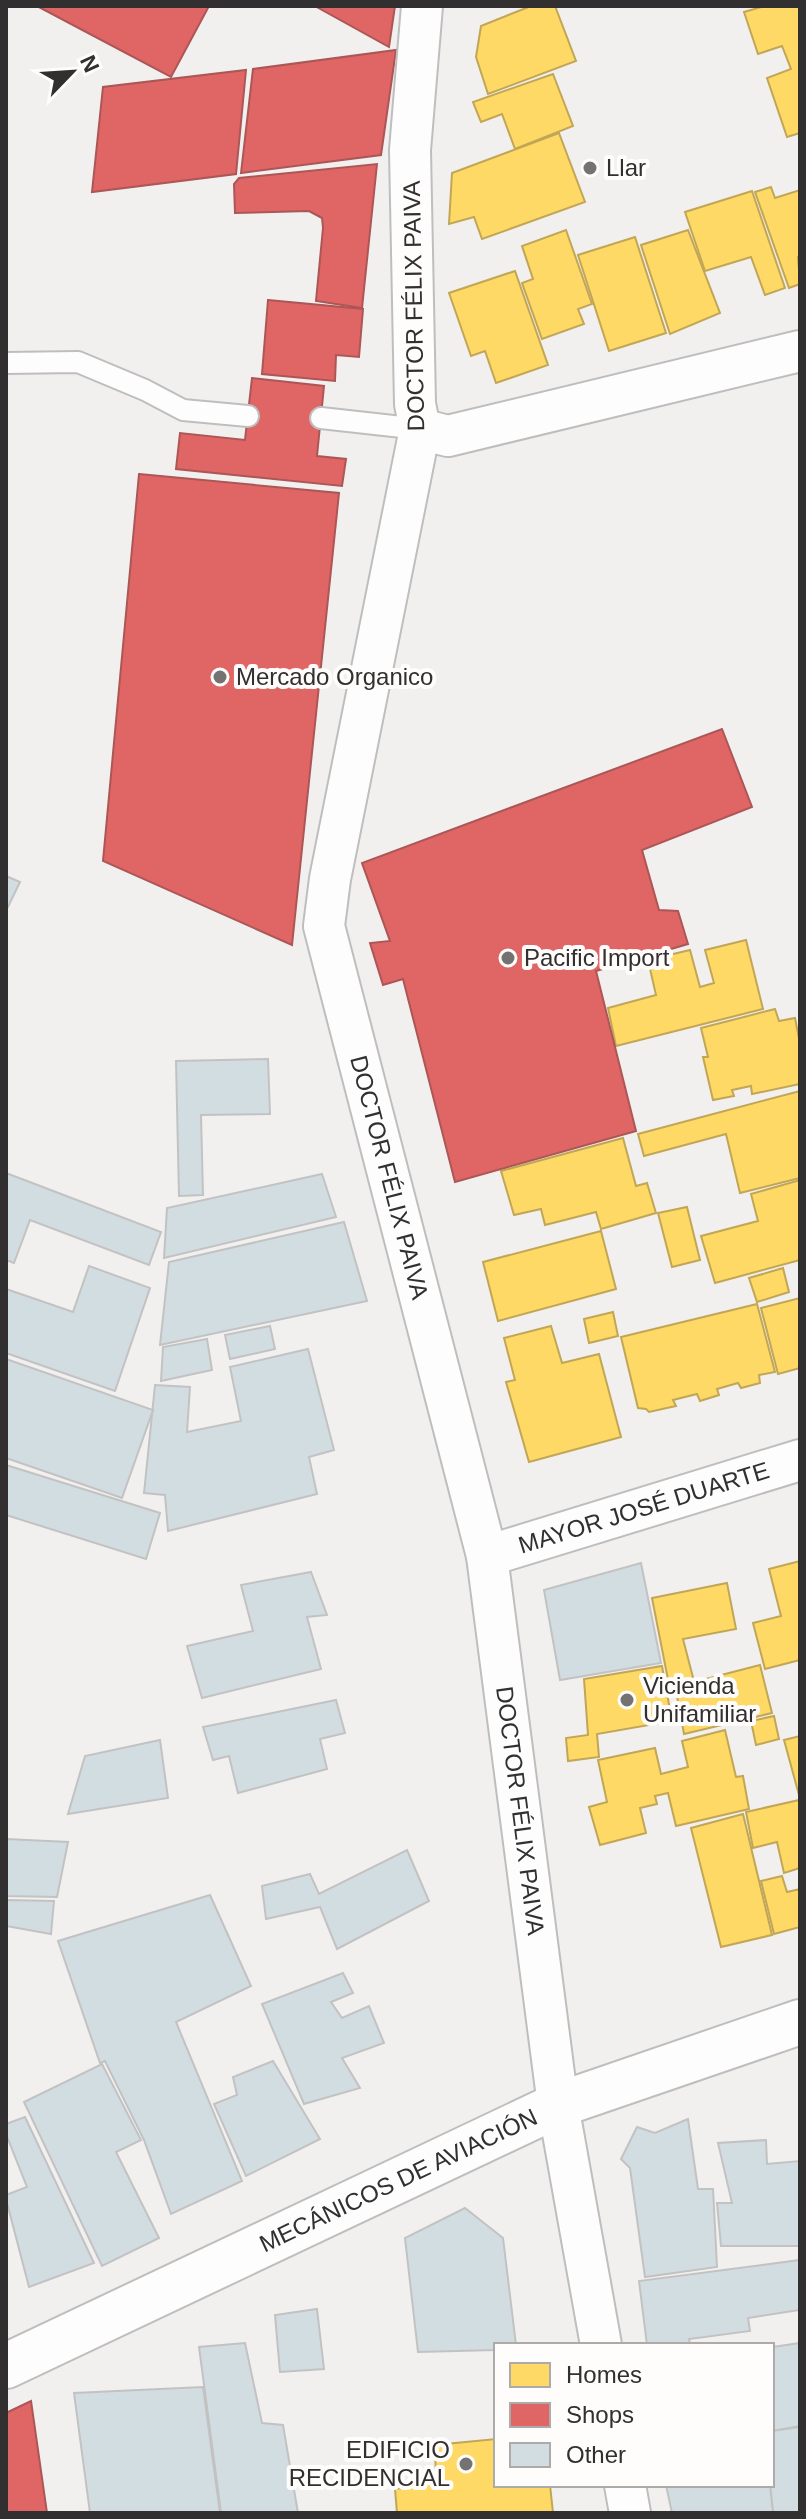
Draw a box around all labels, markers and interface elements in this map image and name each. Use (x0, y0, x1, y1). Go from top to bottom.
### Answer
north arrow (32, 32, 112, 112)
text: N (75, 51, 104, 76)
place label: Llar (606, 154, 646, 181)
marker: Llar (581, 159, 599, 177)
street label: DOCTOR FÉLIX PAIVA (398, 180, 429, 432)
place label: Mercado Organico (236, 663, 433, 690)
marker: Mercado Organico (211, 668, 229, 686)
place label: Pacific Import (524, 944, 670, 971)
marker: Pacific Import (499, 949, 517, 967)
street label: DOCTOR FÉLIX PAIVA (345, 1052, 434, 1302)
street label: MAYOR JOSÉ DUARTE (515, 1456, 772, 1559)
place label: Vicienda Unifamiliar (643, 1672, 756, 1727)
street label: DOCTOR FÉLIX PAIVA (491, 1685, 550, 1937)
marker: Vicienda Unifamiliar (618, 1691, 636, 1709)
street label: MECÁNICOS DE AVIACIÓN (255, 2103, 541, 2257)
legend (494, 2343, 774, 2487)
text: Homes (566, 2361, 642, 2388)
text: Shops (566, 2401, 634, 2428)
place label: EDIFICIO RECIDENCIAL (289, 2436, 450, 2491)
text: Other (566, 2441, 626, 2468)
marker: EDIFICIO RECIDENCIAL (457, 2455, 475, 2473)

